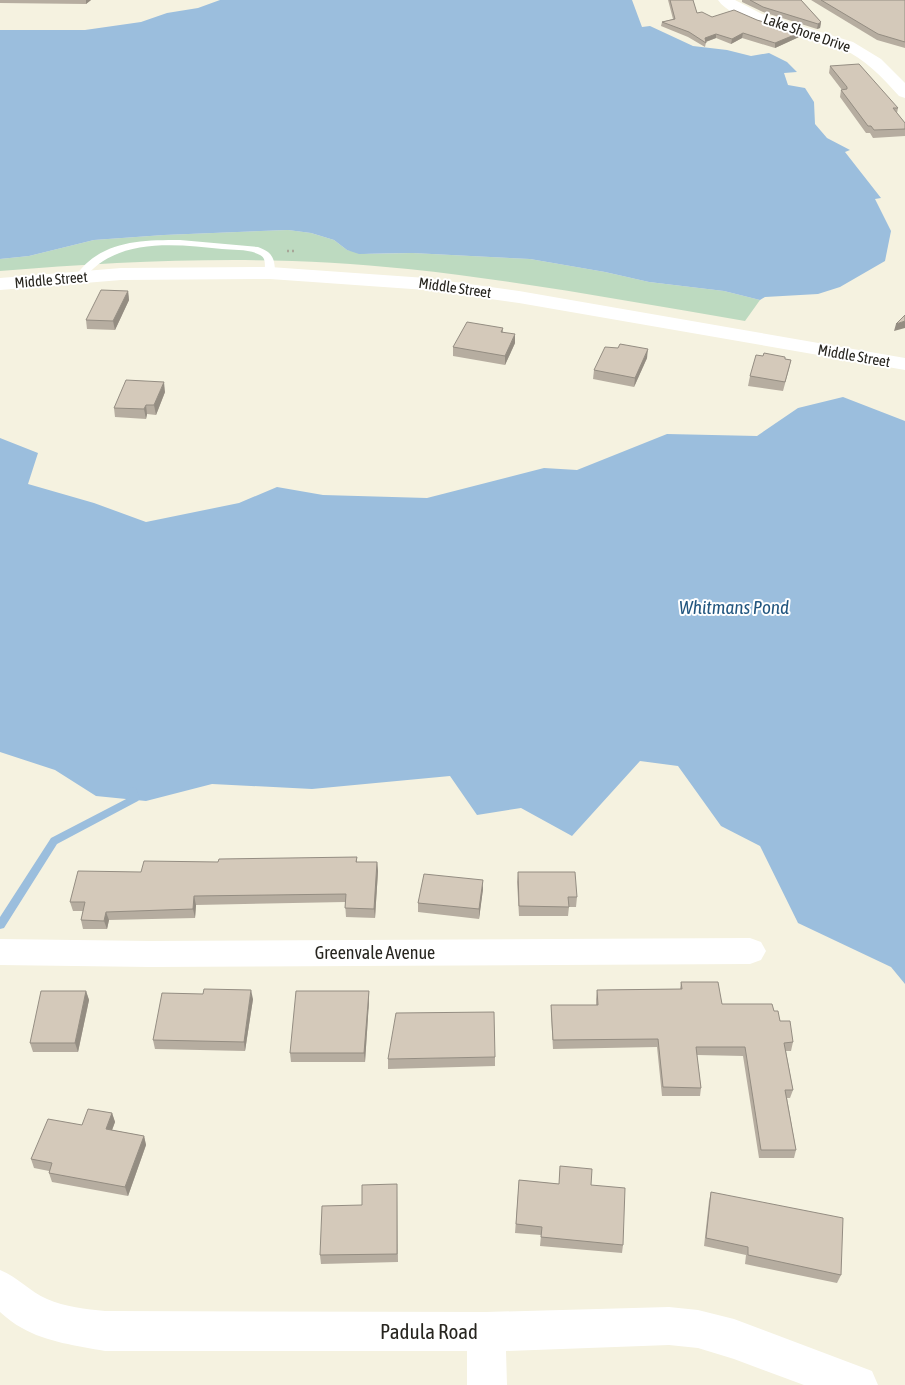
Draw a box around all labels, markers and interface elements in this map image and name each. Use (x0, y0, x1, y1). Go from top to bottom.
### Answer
street label: Lake Shore Drive (761, 10, 853, 55)
street label: Middle Street (14, 268, 88, 291)
street label: Middle Street (418, 274, 493, 301)
street label: Middle Street (817, 341, 892, 370)
water label: Whitmans Pond (679, 596, 789, 618)
street label: Greenvale Avenue (315, 942, 435, 963)
street label: Padula Road (380, 1319, 478, 1343)

